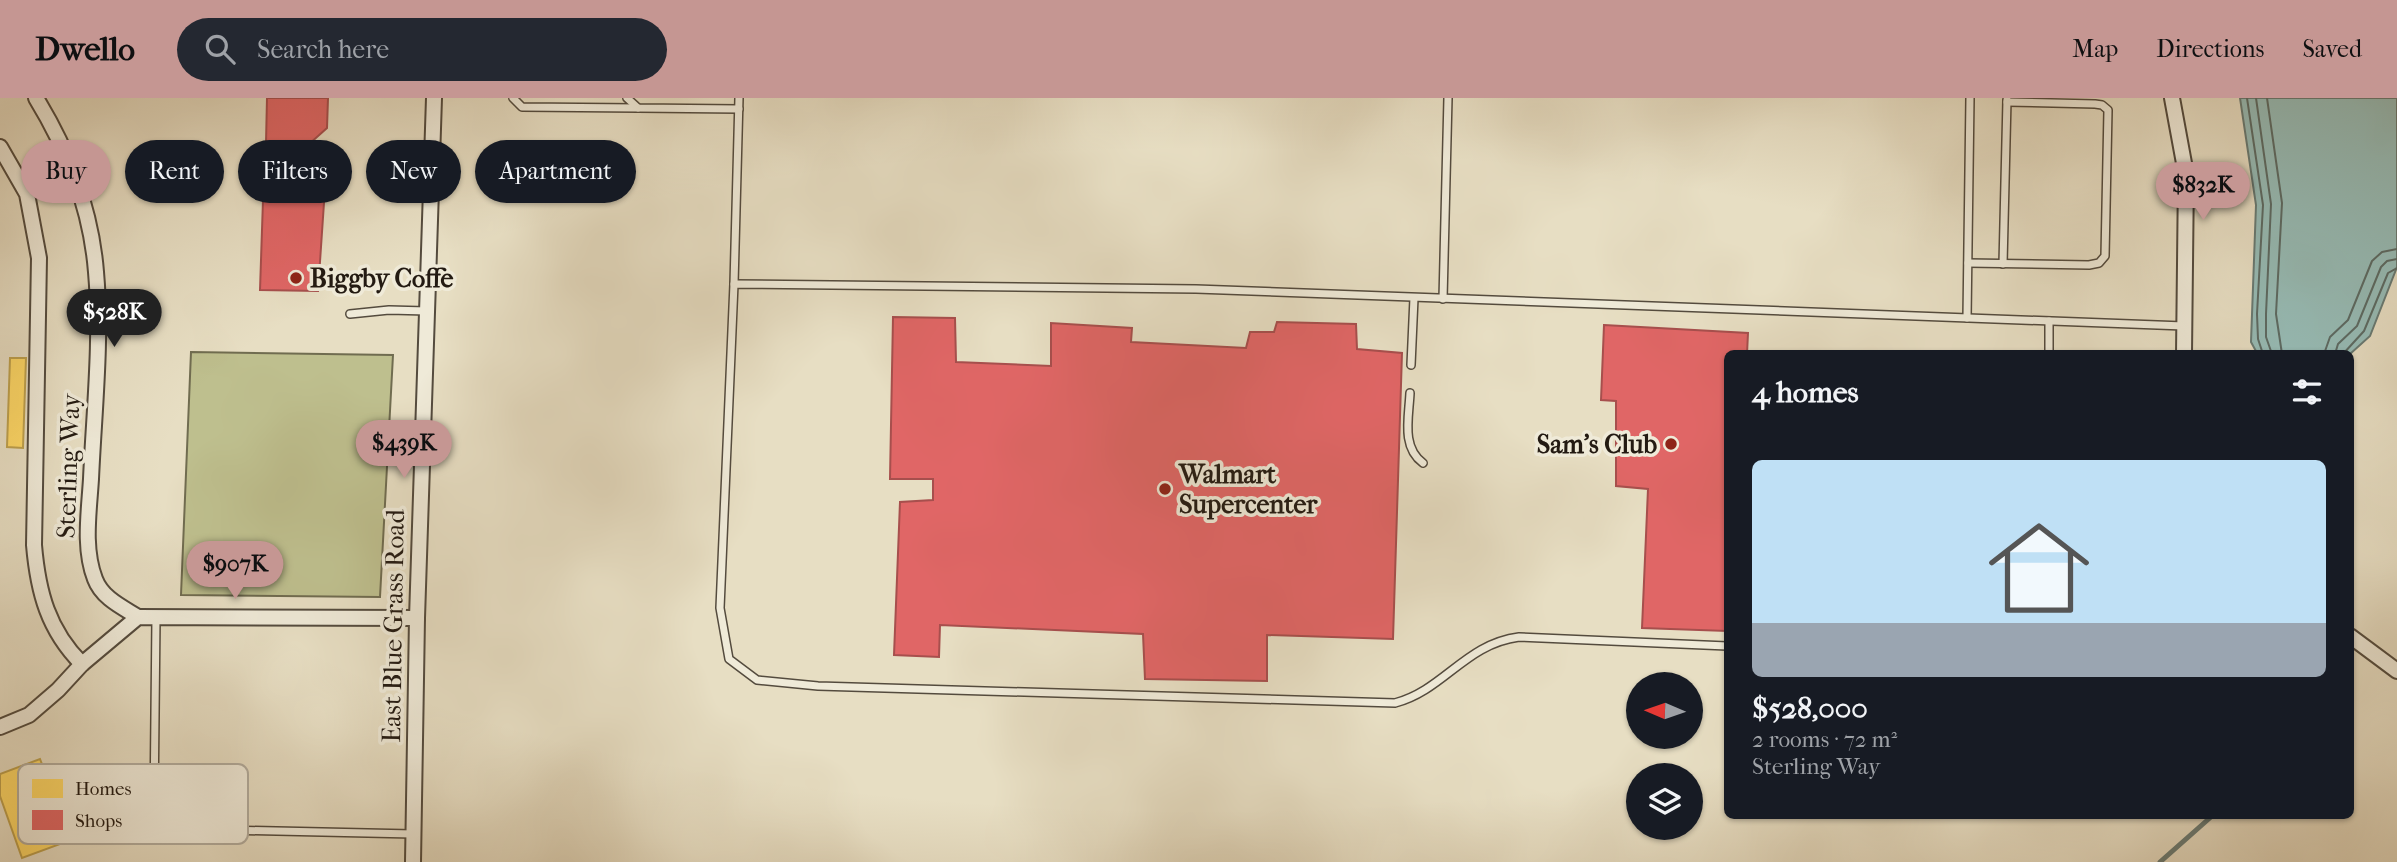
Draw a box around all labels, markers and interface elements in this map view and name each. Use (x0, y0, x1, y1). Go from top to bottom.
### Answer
search box (177, 18, 667, 81)
text: Dwello (35, 30, 135, 69)
icon: search (201, 30, 239, 68)
text: Search here (257, 34, 389, 65)
text: Map (2072, 35, 2118, 63)
text: Directions (2156, 35, 2264, 63)
text: Saved (2302, 35, 2362, 63)
chip: Buy (21, 140, 111, 203)
chip: Rent (125, 140, 224, 203)
chip: Filters (238, 140, 352, 203)
chip: New (366, 140, 461, 203)
chip: Apartment (475, 140, 636, 203)
pin: $832K (2154, 162, 2252, 222)
text: $832K (2172, 171, 2234, 198)
place label: Biggby Coffe (310, 263, 454, 294)
marker: Biggby Coffe (288, 270, 304, 286)
pin: $528K (65, 289, 163, 349)
text: $528K (83, 298, 145, 325)
icon: filters (2288, 373, 2326, 411)
text: 4 homes (1752, 375, 1859, 410)
street label: Sterling Way (50, 392, 87, 539)
pin: $439K (355, 420, 453, 480)
text: $439K (372, 429, 436, 456)
place label: Sam's Club (1537, 429, 1657, 460)
marker: Sam's Club (1663, 436, 1679, 452)
place label: Walmart Supercenter (1178, 459, 1318, 520)
marker: Walmart Supercenter (1157, 481, 1173, 497)
icon: home (1976, 505, 2102, 631)
street label: East Blue Grass Road (376, 508, 411, 743)
pin: $907K (186, 542, 284, 601)
text: $907K (202, 550, 268, 577)
north arrow (1626, 672, 1703, 749)
map controls (1626, 672, 1703, 840)
text: $528,000 (1752, 691, 1868, 726)
text: 2 rooms · 72 m² (1752, 726, 1897, 753)
text: Sterling Way (1752, 753, 1880, 780)
button: layers (1626, 763, 1703, 840)
legend (18, 764, 248, 844)
text: Homes (75, 778, 131, 800)
text: Shops (75, 810, 122, 832)

